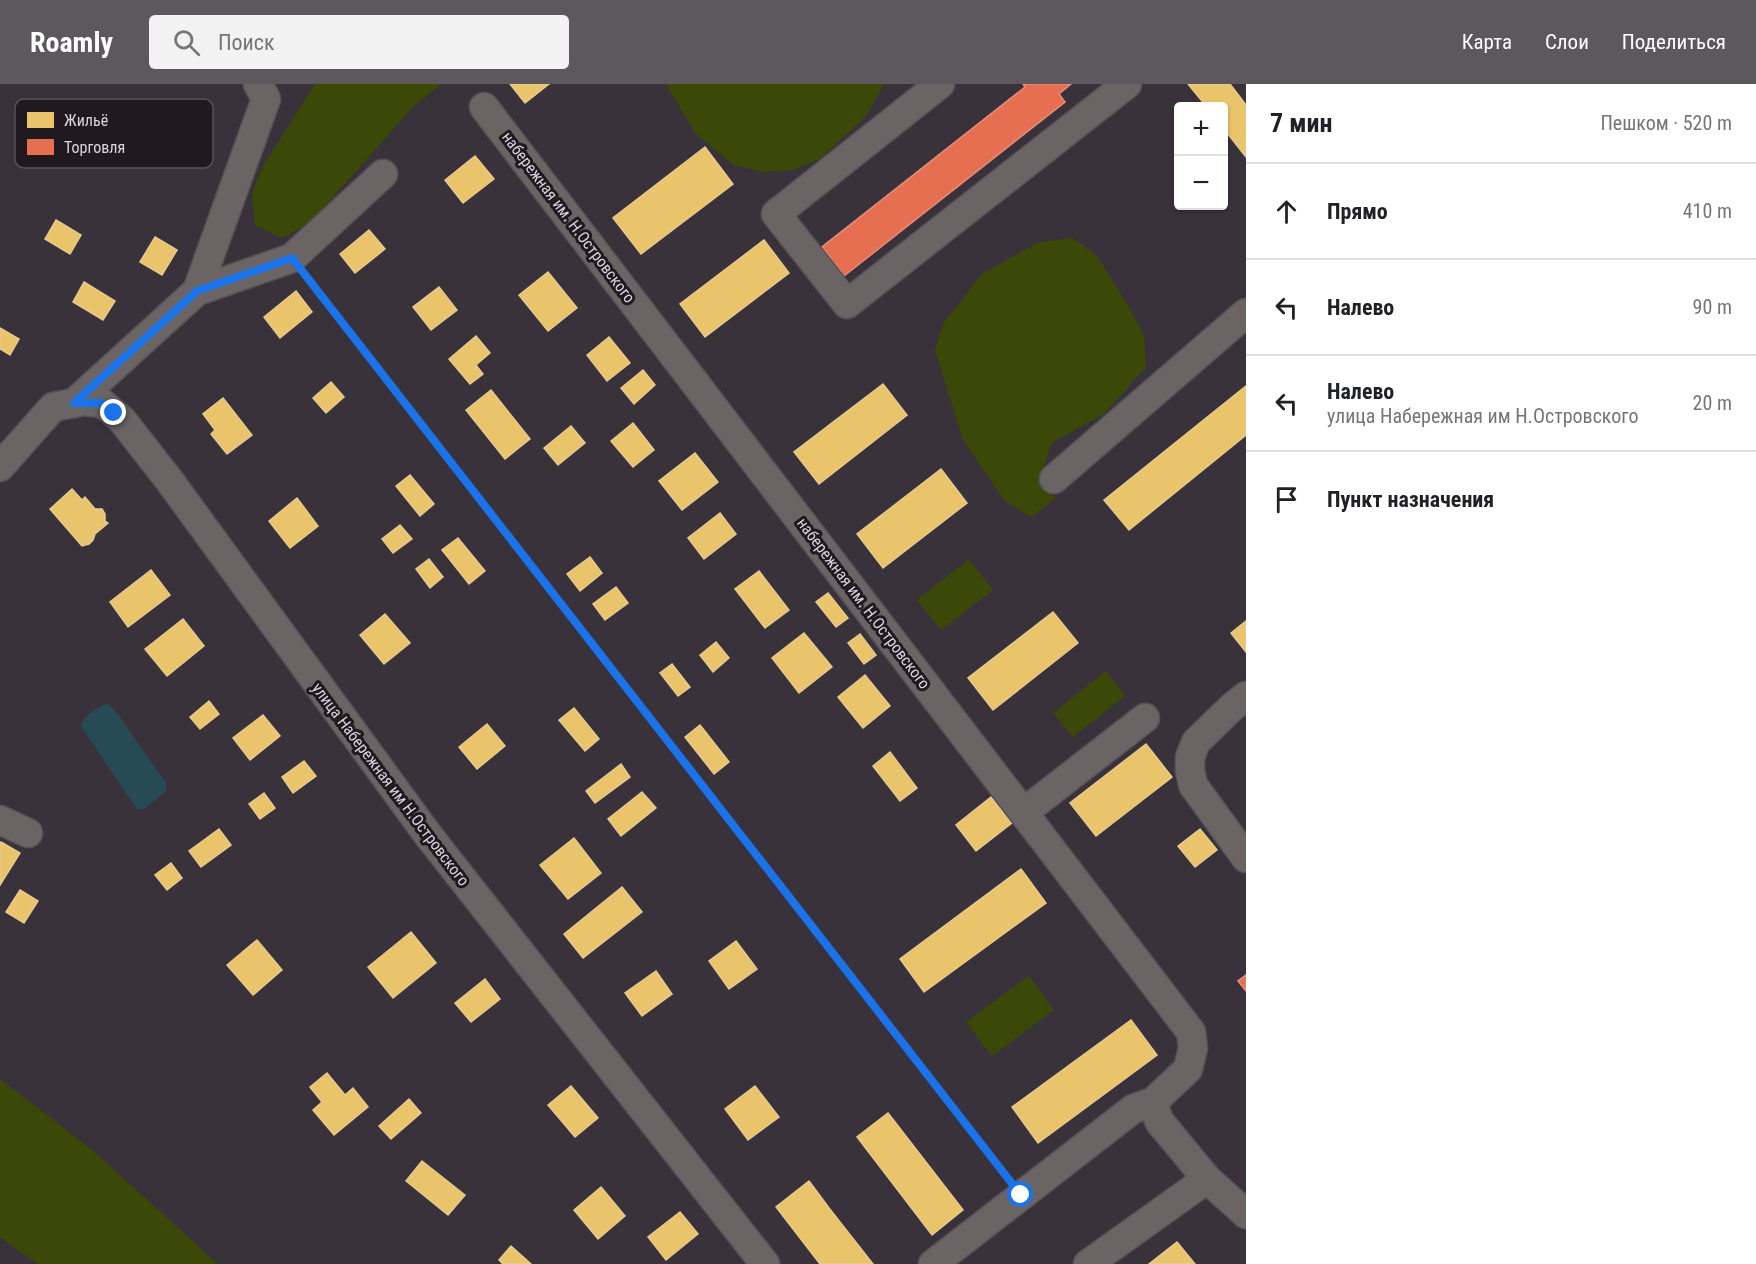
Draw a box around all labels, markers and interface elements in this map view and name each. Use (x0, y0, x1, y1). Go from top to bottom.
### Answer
search box (149, 15, 569, 69)
text: Roamly (30, 26, 113, 59)
icon: search (170, 26, 203, 59)
text: Поиск (218, 30, 275, 55)
text: Карта (1462, 30, 1512, 54)
text: Слои (1545, 30, 1589, 54)
text: Поделиться (1622, 30, 1726, 54)
legend (15, 99, 213, 168)
map controls (1174, 102, 1228, 210)
button: + (1174, 102, 1228, 156)
text: 7 мин (1270, 108, 1332, 138)
text: Жильё (64, 111, 108, 130)
text: Пешком · 520 m (1600, 111, 1732, 135)
street label: набережная им. Н.Островского (498, 128, 639, 307)
text: Торговля (64, 138, 125, 157)
button: − (1174, 156, 1228, 210)
icon: ahead (1270, 195, 1303, 228)
text: Прямо (1327, 199, 1388, 224)
text: 410 m (1683, 199, 1732, 223)
icon: left (1270, 291, 1303, 324)
text: Налево (1327, 295, 1394, 320)
text: 90 m (1693, 295, 1732, 319)
text: Налево (1327, 379, 1394, 404)
icon: left (1270, 387, 1303, 420)
text: 20 m (1693, 391, 1732, 415)
route end (100, 399, 126, 425)
text: улица Набережная им Н.Островского (1327, 404, 1639, 428)
icon: arrive (1270, 483, 1303, 516)
text: Пункт назначения (1327, 487, 1494, 512)
street label: набережная им. Н.Островского (793, 514, 934, 693)
street label: улица Набережная им Н.Островского (308, 679, 473, 890)
route start (1007, 1181, 1033, 1207)

